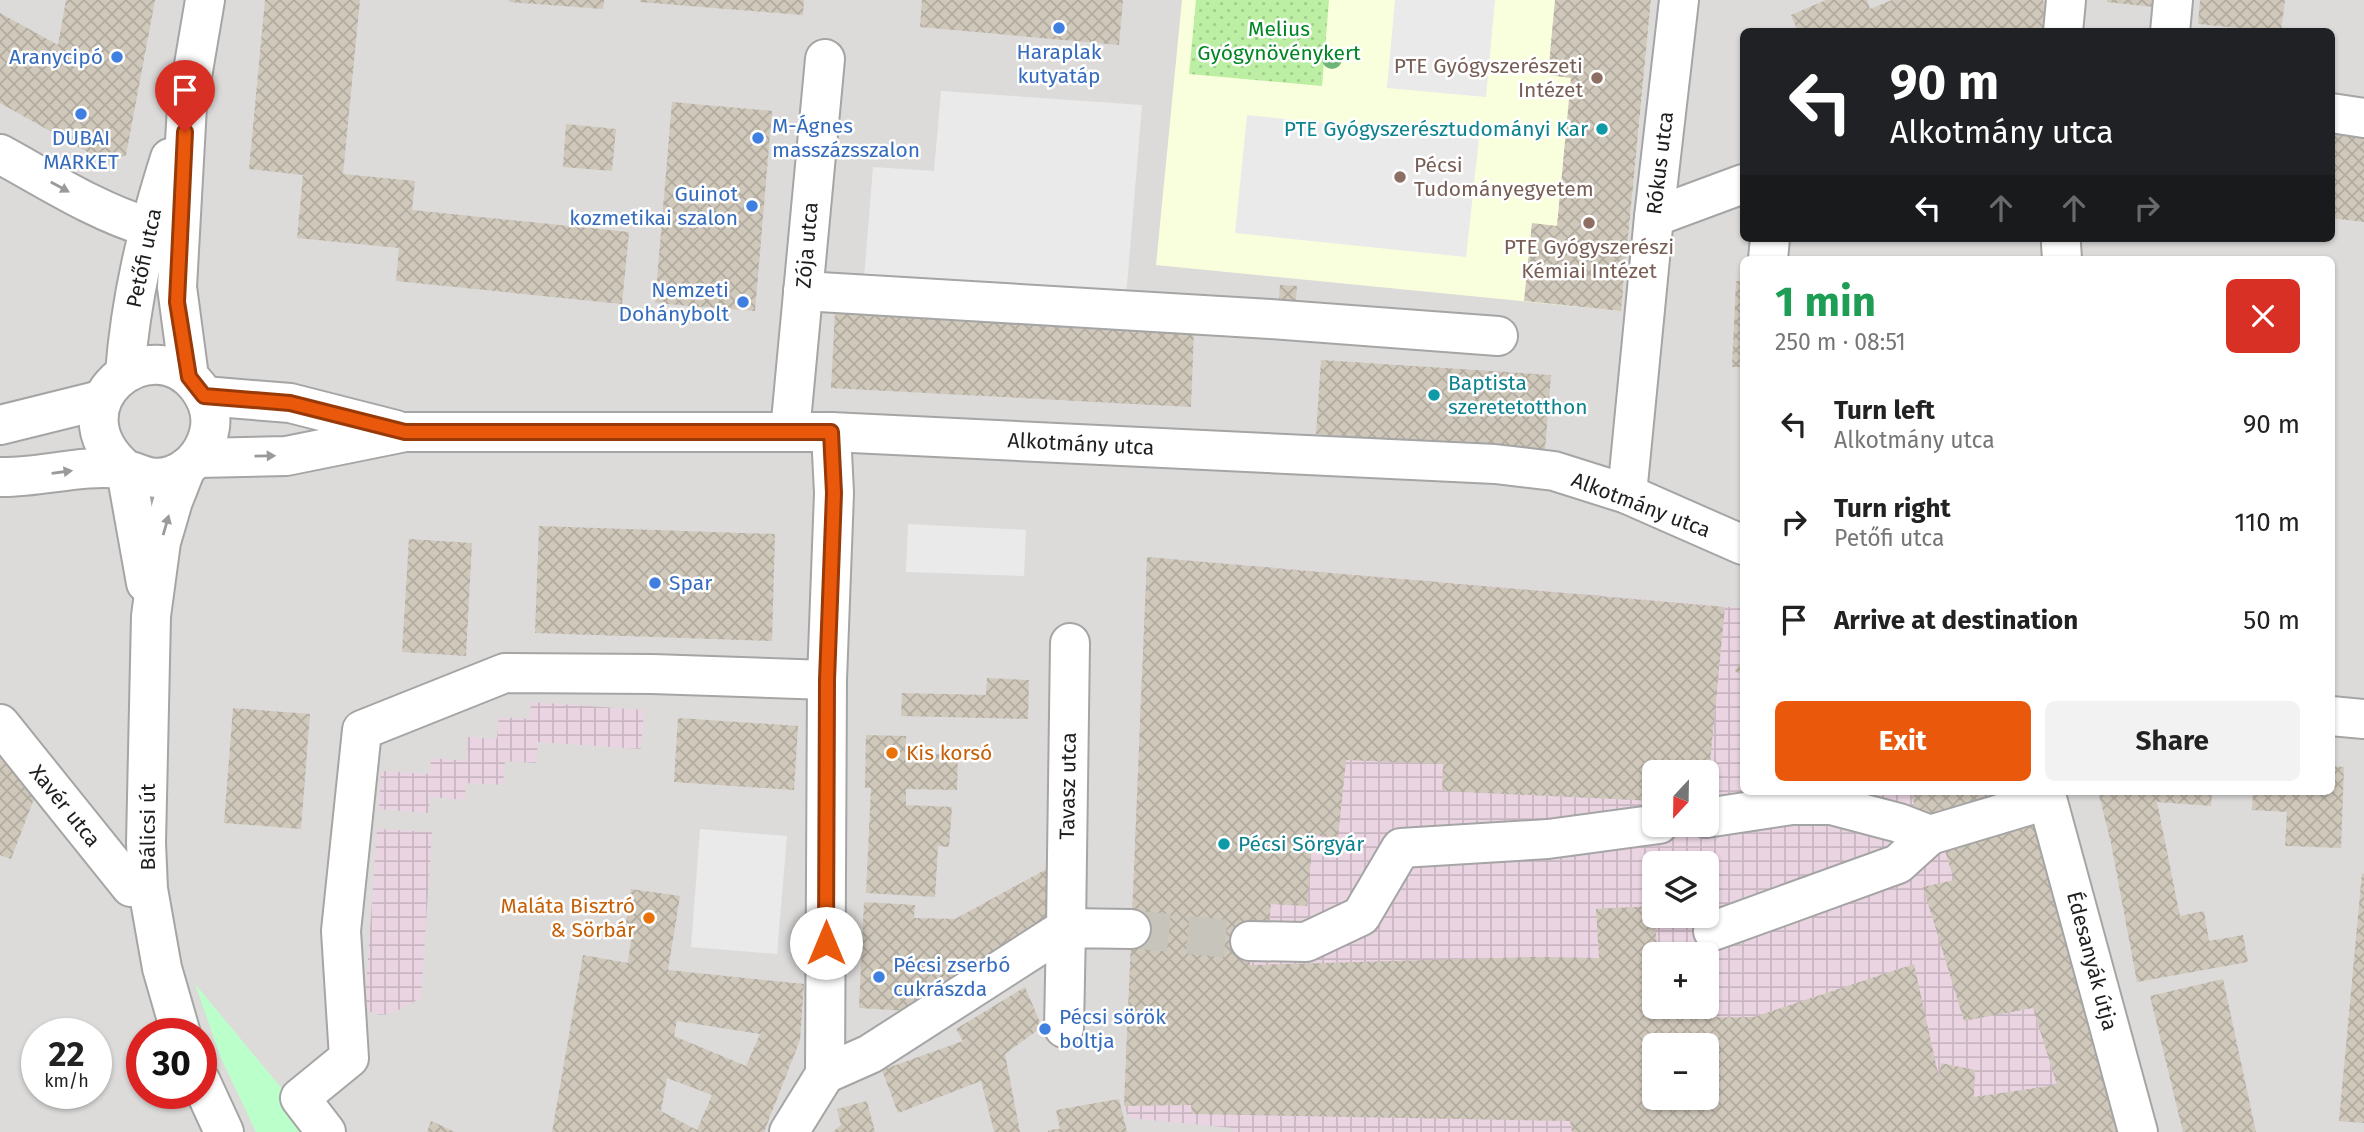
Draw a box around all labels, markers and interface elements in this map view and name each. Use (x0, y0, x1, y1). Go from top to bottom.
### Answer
park label: Melius Gyógynövénykert (1197, 16, 1361, 66)
marker: Haraplak kutyatáp (1051, 20, 1067, 36)
place label: Haraplak kutyatáp (1016, 39, 1102, 89)
place label: Aranycipó (9, 44, 103, 70)
marker: Aranycipó (109, 49, 125, 65)
place label: PTE Gyógyszerészeti Intézet (1394, 53, 1583, 103)
text: 90 m (1890, 53, 1999, 112)
icon: left (1775, 56, 1866, 147)
pin (155, 60, 215, 132)
marker: PTE Gyógyszerészeti Intézet (1589, 70, 1605, 86)
icon: arrive (166, 71, 204, 109)
marker: DUBAI MARKET (73, 106, 89, 122)
street label: Rókus utca (1641, 110, 1679, 216)
place label: M-Ágnes masszázsszalon (772, 113, 920, 163)
text: Alkotmány utca (1890, 113, 2114, 151)
place label: PTE Gyógyszerésztudományi Kar (1284, 116, 1588, 142)
marker: PTE Gyógyszerésztudományi Kar (1594, 121, 1610, 137)
place label: DUBAI MARKET (43, 125, 119, 175)
marker: M-Ágnes masszázsszalon (750, 130, 766, 146)
place label: Pécsi Tudományegyetem (1414, 152, 1594, 202)
marker: Pécsi Tudományegyetem (1392, 169, 1408, 185)
one-way arrow (50, 181, 70, 193)
place label: Guinot kozmetikai szalon (569, 181, 738, 231)
icon: left (1909, 189, 1947, 227)
icon: ahead (1982, 189, 2020, 227)
icon: ahead (2055, 189, 2093, 227)
icon: right (2128, 189, 2166, 227)
marker: Guinot kozmetikai szalon (744, 198, 760, 214)
street label: Zója utca (790, 201, 824, 289)
street label: Petőfi utca (121, 206, 167, 310)
marker: PTE Gyógyszerészi Kémiai Intézet (1581, 215, 1597, 231)
place label: PTE Gyógyszerészi Kémiai Intézet (1504, 234, 1674, 284)
place label: Nemzeti Dohánybolt (619, 277, 729, 327)
text: 1 min (1775, 277, 1876, 327)
button: close (2226, 279, 2300, 353)
marker: Nemzeti Dohánybolt (735, 294, 751, 310)
text: 250 m · 08:51 (1775, 328, 1906, 356)
place label: Baptista szeretetotthon (1448, 370, 1587, 420)
marker: Baptista szeretetotthon (1426, 387, 1442, 403)
text: Turn left (1834, 395, 1935, 426)
icon: left (1775, 405, 1813, 443)
text: 90 m (2243, 409, 2300, 440)
text: Alkotmány utca (1834, 426, 1995, 454)
street label: Alkotmány utca (1007, 427, 1155, 461)
one-way arrow (255, 451, 277, 462)
one-way arrow (51, 466, 73, 477)
street label: Alkotmány utca (1568, 467, 1714, 543)
text: Turn right (1834, 493, 1951, 524)
icon: right (1775, 503, 1813, 541)
text: 110 m (2234, 507, 2300, 538)
one-way arrow (162, 514, 172, 535)
text: Petőfi utca (1834, 524, 1945, 552)
place label: Spar (669, 570, 712, 596)
marker: Spar (647, 575, 663, 591)
icon: arrive (1775, 601, 1813, 639)
text: Arrive at destination (1834, 605, 2078, 636)
text: 50 m (2243, 605, 2300, 636)
button: Exit (1775, 701, 2031, 781)
button: Share (2045, 701, 2300, 781)
street label: Tavasz utca (1054, 732, 1082, 840)
place label: Kis korsó (906, 740, 992, 766)
marker: Kis korsó (884, 745, 900, 761)
street label: Xavér utca (24, 760, 106, 852)
north arrow (1642, 760, 1718, 836)
map controls (1642, 760, 1719, 1110)
street label: Bálicsi út (135, 783, 161, 871)
place label: Pécsi Sörgyár (1238, 831, 1364, 857)
marker: Pécsi Sörgyár (1216, 836, 1232, 852)
button: layers (1642, 851, 1719, 928)
street label: Édesanyák útja (2061, 889, 2123, 1033)
place label: Maláta Bisztró & Sörbár (501, 893, 635, 943)
position arrow (789, 906, 863, 980)
marker: Maláta Bisztró & Sörbár (641, 910, 657, 926)
button: + (1642, 942, 1719, 1019)
place label: Pécsi zserbó cukrászda (893, 952, 1010, 1002)
marker: Pécsi zserbó cukrászda (871, 969, 887, 985)
place label: Pécsi sörök boltja (1059, 1004, 1166, 1054)
speed limit sign: 30 (126, 1018, 217, 1109)
marker: Pécsi sörök boltja (1037, 1021, 1053, 1037)
text: 22 (48, 1033, 85, 1075)
button: − (1642, 1033, 1719, 1110)
text: km/h (44, 1070, 89, 1092)

